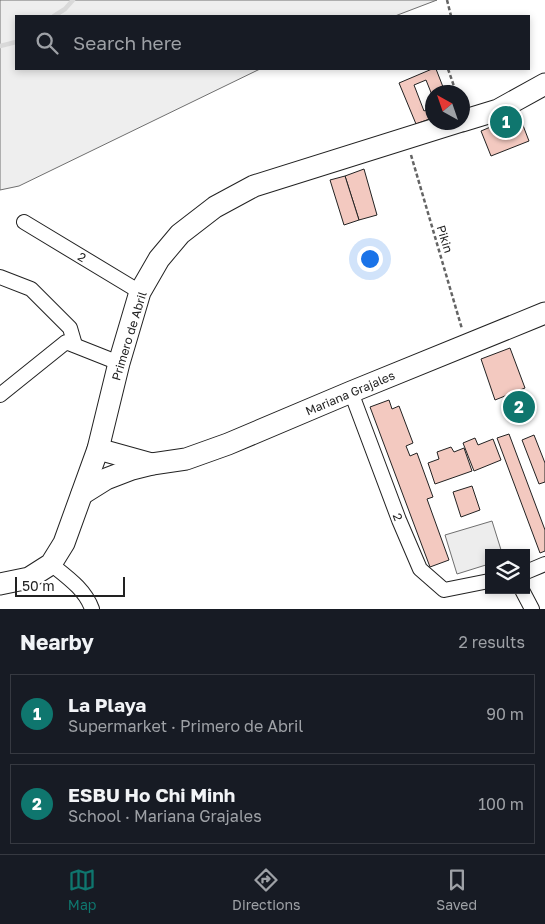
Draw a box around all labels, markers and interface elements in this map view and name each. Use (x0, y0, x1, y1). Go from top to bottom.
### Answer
search box (15, 15, 530, 70)
icon: search (33, 29, 61, 57)
text: Search here (73, 31, 182, 54)
north arrow (425, 85, 470, 130)
pin: 1 (490, 103, 522, 141)
street label: Pikin (434, 223, 456, 255)
your location (357, 246, 383, 272)
street label: 2 (75, 249, 89, 265)
street label: Primero de Abril (108, 289, 150, 382)
street label: Mariana Grajales (303, 367, 397, 419)
pin: 2 (503, 388, 535, 426)
street label: 2 (390, 511, 406, 523)
map controls (485, 549, 530, 594)
button: layers (485, 549, 530, 594)
scale bar (15, 574, 125, 597)
text: 50 m (22, 577, 55, 594)
text: Nearby (20, 629, 94, 655)
text: 2 results (459, 632, 525, 652)
text: La Playa (68, 693, 146, 716)
text: 1 (33, 704, 41, 724)
text: 90 m (486, 704, 524, 724)
text: Supermarket · Primero de Abril (68, 716, 303, 736)
text: ESBU Ho Chi Minh (68, 783, 235, 806)
text: 2 (32, 794, 42, 814)
text: 100 m (478, 794, 524, 814)
text: School · Mariana Grajales (68, 806, 262, 826)
tab: Map (68, 866, 96, 913)
tab: Directions (232, 866, 301, 913)
tab: Saved (436, 866, 477, 913)

